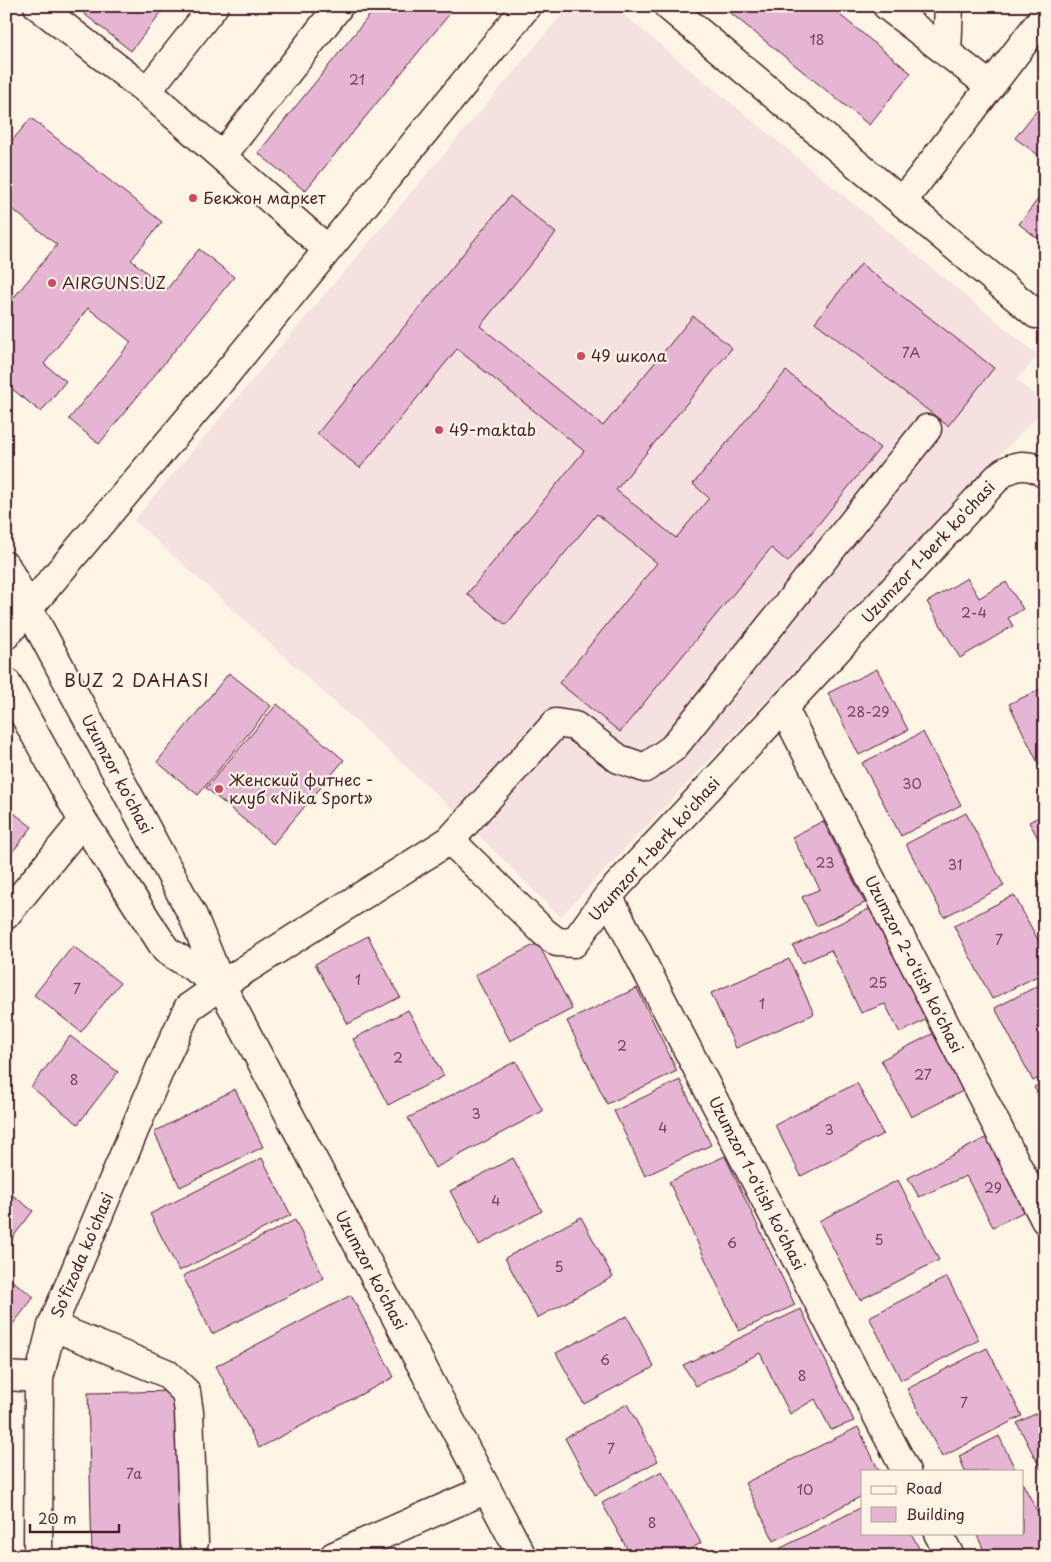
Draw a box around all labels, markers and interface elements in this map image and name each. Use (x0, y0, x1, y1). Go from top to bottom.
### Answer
house number: 18 (809, 29, 825, 50)
house number: 21 (349, 69, 365, 90)
place label: Бекжон маркет (203, 185, 326, 209)
marker: Бекжон маркет (187, 192, 199, 204)
place label: AIRGUNS.UZ (62, 270, 166, 294)
marker: AIRGUNS.UZ (46, 277, 58, 289)
house number: 7А (902, 342, 921, 363)
place label: 49 школа (591, 343, 667, 367)
marker: 49 школа (575, 350, 587, 362)
place label: 49-maktab (449, 417, 536, 441)
marker: 49-maktab (433, 424, 445, 436)
street label: Uzumzor 1-berk ko'chasi (855, 475, 1000, 628)
house number: 2-4 (961, 602, 987, 623)
district label: BUZ 2 DAHASI (64, 666, 210, 693)
house number: 28-29 (847, 701, 889, 722)
street label: Uzumzor ko'chasi (76, 709, 160, 838)
place label: Женский фитнес - клуб «Nika Sport» (229, 767, 373, 809)
street label: Uzumzor 1-berk ko'chasi (582, 771, 725, 926)
house number: 30 (902, 773, 922, 794)
marker: Женский фитнес - клуб «Nika Sport» (213, 783, 225, 795)
house number: 23 (816, 852, 834, 873)
house number: 31 (948, 854, 962, 875)
street label: Uzumzor 2-o'tish ko'chasi (860, 871, 970, 1057)
house number: 7 (995, 929, 1003, 950)
house number: 1 (355, 969, 361, 990)
house number: 25 (869, 972, 887, 993)
house number: 7 (73, 978, 81, 999)
house number: 1 (759, 993, 765, 1014)
house number: 2 (617, 1035, 627, 1056)
house number: 2 (393, 1047, 403, 1068)
house number: 27 (914, 1064, 932, 1085)
house number: 8 (70, 1069, 78, 1090)
street label: Uzumzor 1-o'tish ko'chasi (703, 1091, 812, 1274)
house number: 3 (471, 1103, 481, 1124)
house number: 4 (658, 1117, 668, 1138)
house number: 3 (824, 1119, 834, 1140)
house number: 29 (984, 1177, 1002, 1198)
street label: So'fizoda ko'chasi (44, 1188, 118, 1321)
house number: 4 (491, 1190, 501, 1211)
street label: Uzumzor ko'chasi (330, 1205, 414, 1334)
house number: 5 (874, 1229, 884, 1250)
house number: 6 (727, 1232, 737, 1253)
house number: 5 (554, 1256, 564, 1277)
house number: 6 (600, 1349, 610, 1370)
house number: 8 (798, 1365, 806, 1386)
house number: 7 (960, 1392, 968, 1413)
house number: 7 (607, 1438, 615, 1459)
house number: 7a (126, 1463, 142, 1484)
legend (861, 1470, 1024, 1534)
text: Road (906, 1476, 942, 1499)
house number: 10 (797, 1479, 813, 1500)
scale bar (30, 1502, 119, 1534)
text: Building (906, 1502, 965, 1525)
text: 20 m (38, 1506, 77, 1529)
house number: 8 (648, 1512, 656, 1533)

